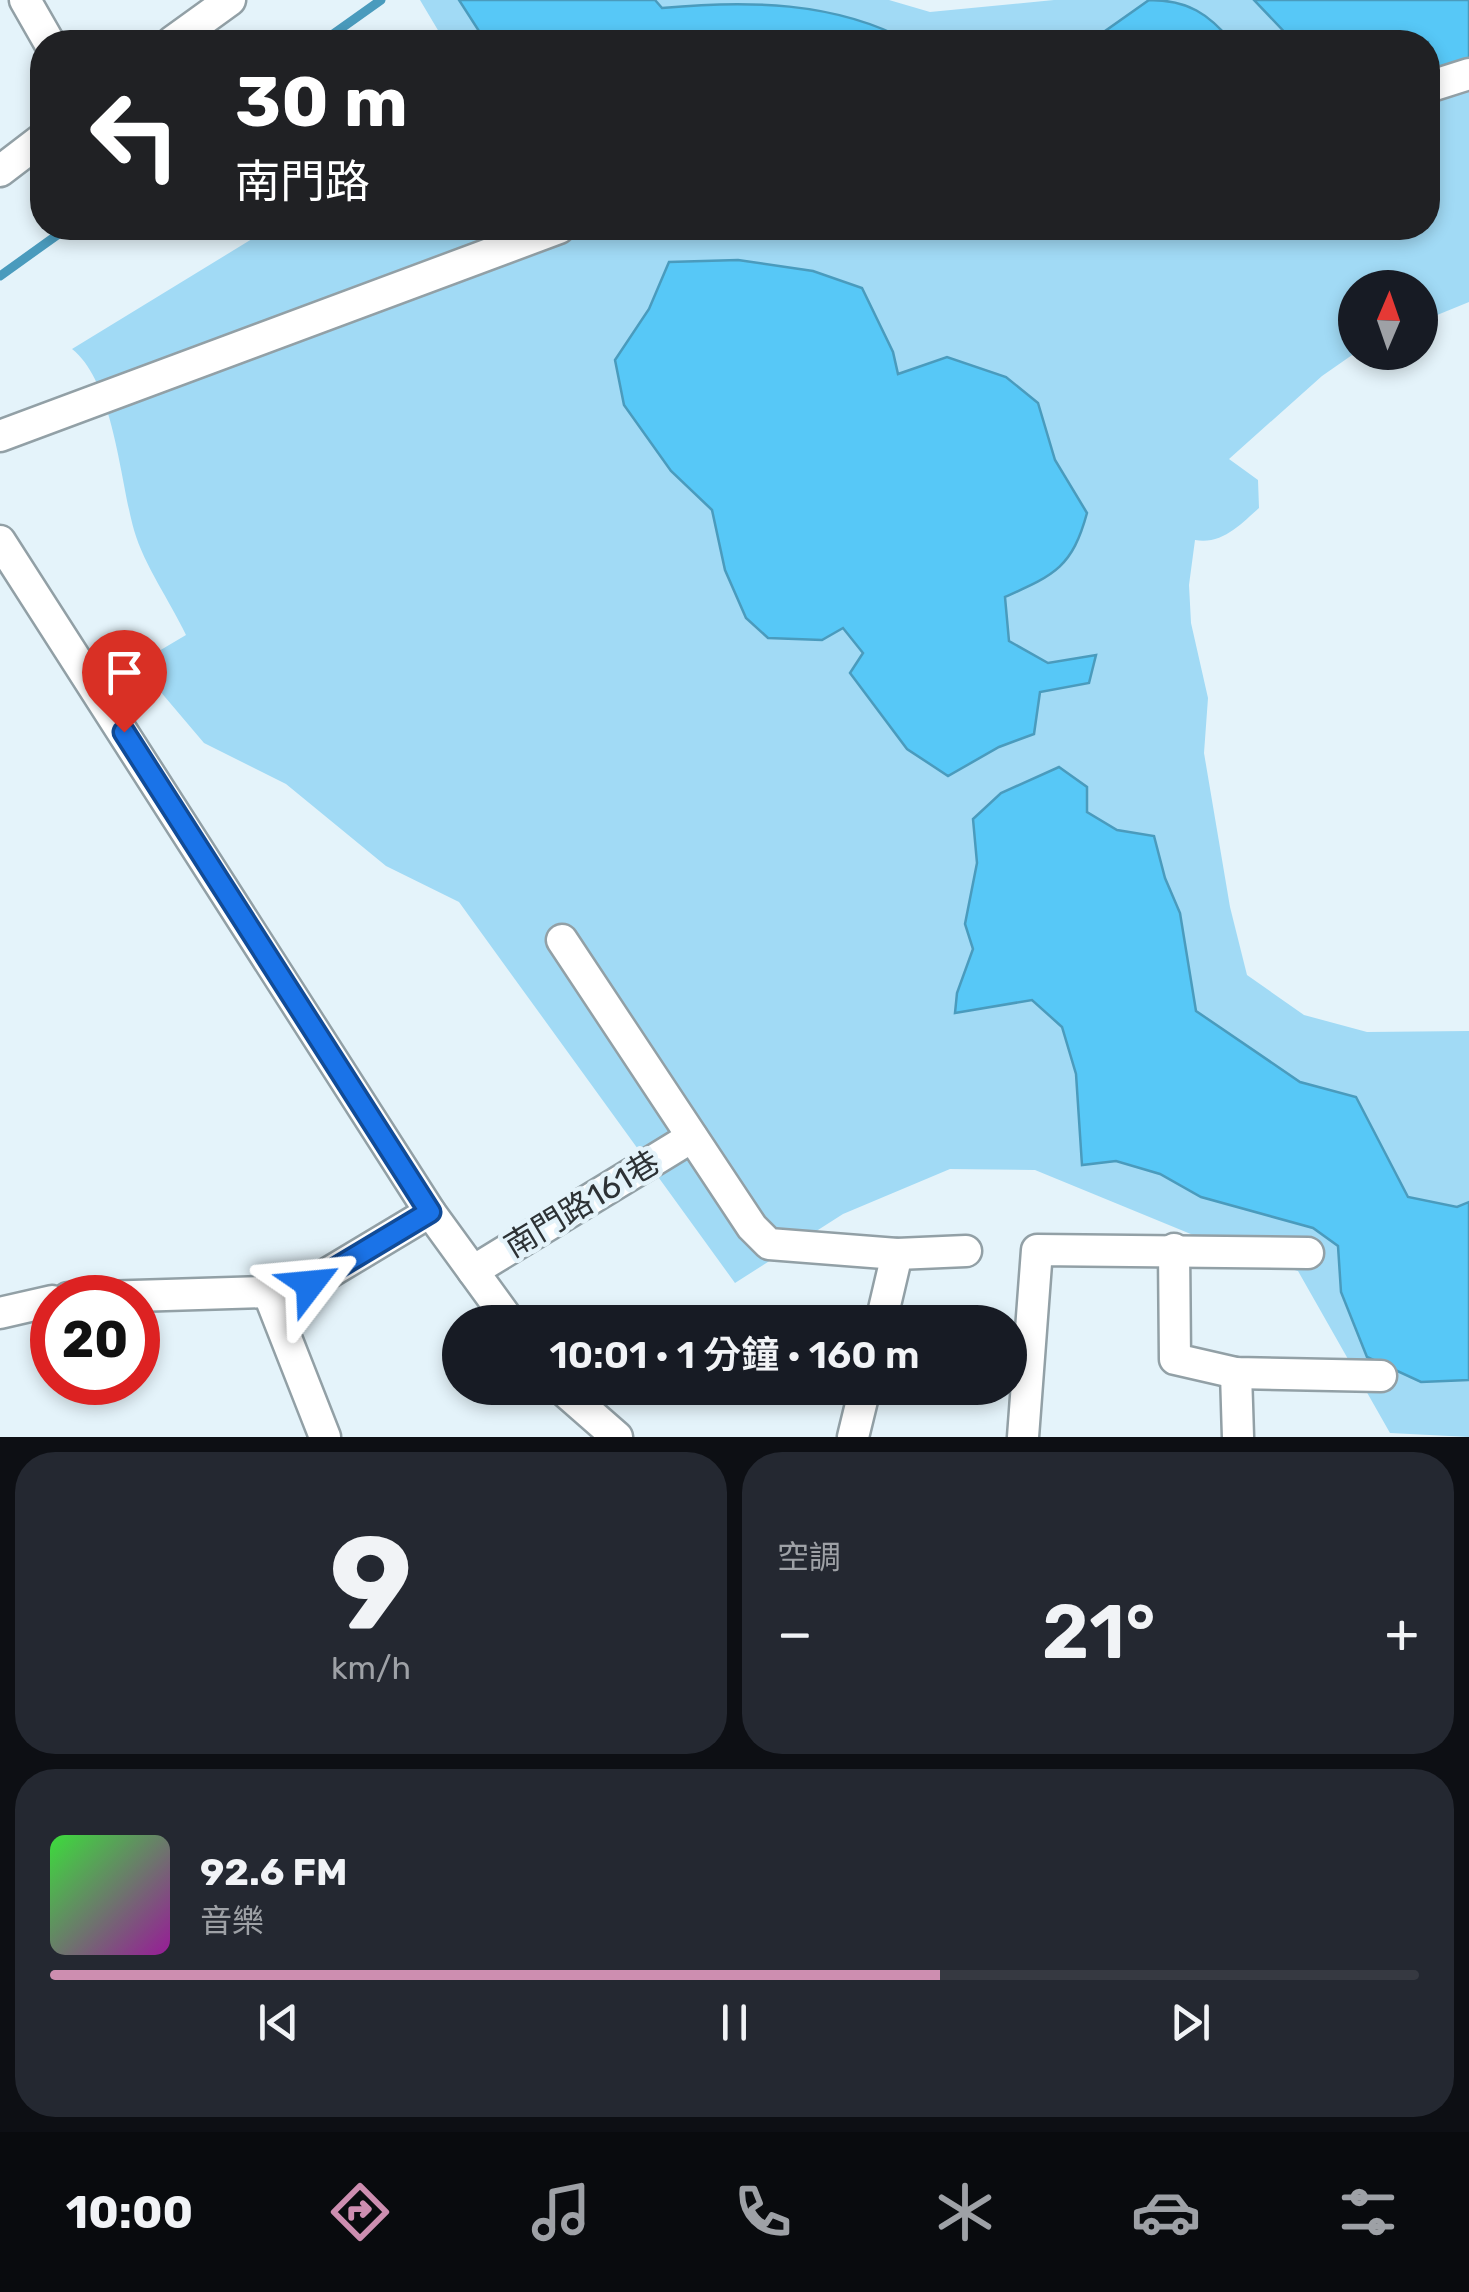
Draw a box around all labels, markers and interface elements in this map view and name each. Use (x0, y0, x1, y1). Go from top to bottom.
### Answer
text: 30 m (235, 61, 408, 144)
icon: left (70, 70, 200, 200)
text: 南門路 (235, 155, 370, 208)
north arrow (1338, 270, 1438, 370)
map controls (1338, 270, 1438, 370)
pin (82, 630, 167, 733)
icon: arrive (97, 645, 152, 700)
street label: 南門路161巷 (498, 1143, 666, 1265)
position arrow (258, 1232, 362, 1336)
speed limit sign: 20 (30, 1275, 160, 1405)
text: 10:01 · 1 分鐘 · 160 m (550, 1332, 919, 1378)
text: 9 (329, 1506, 413, 1661)
text: 空調 (777, 1538, 841, 1576)
text: 21° (1042, 1588, 1156, 1677)
text: − (777, 1601, 813, 1666)
text: + (1385, 1601, 1419, 1666)
text: km/h (331, 1649, 411, 1687)
text: 92.6 FM (200, 1849, 347, 1895)
text: 音樂 (200, 1902, 264, 1940)
icon: previous (251, 1995, 306, 2050)
icon: pause (707, 1995, 762, 2050)
icon: next (1163, 1995, 1218, 2050)
icon: directions (325, 2177, 395, 2247)
icon: music (526, 2177, 596, 2247)
icon: phone (728, 2177, 798, 2247)
icon: climate (930, 2177, 1000, 2247)
icon: car (1131, 2177, 1201, 2247)
icon: filters (1333, 2177, 1403, 2247)
text: 10:00 (66, 2186, 193, 2239)

